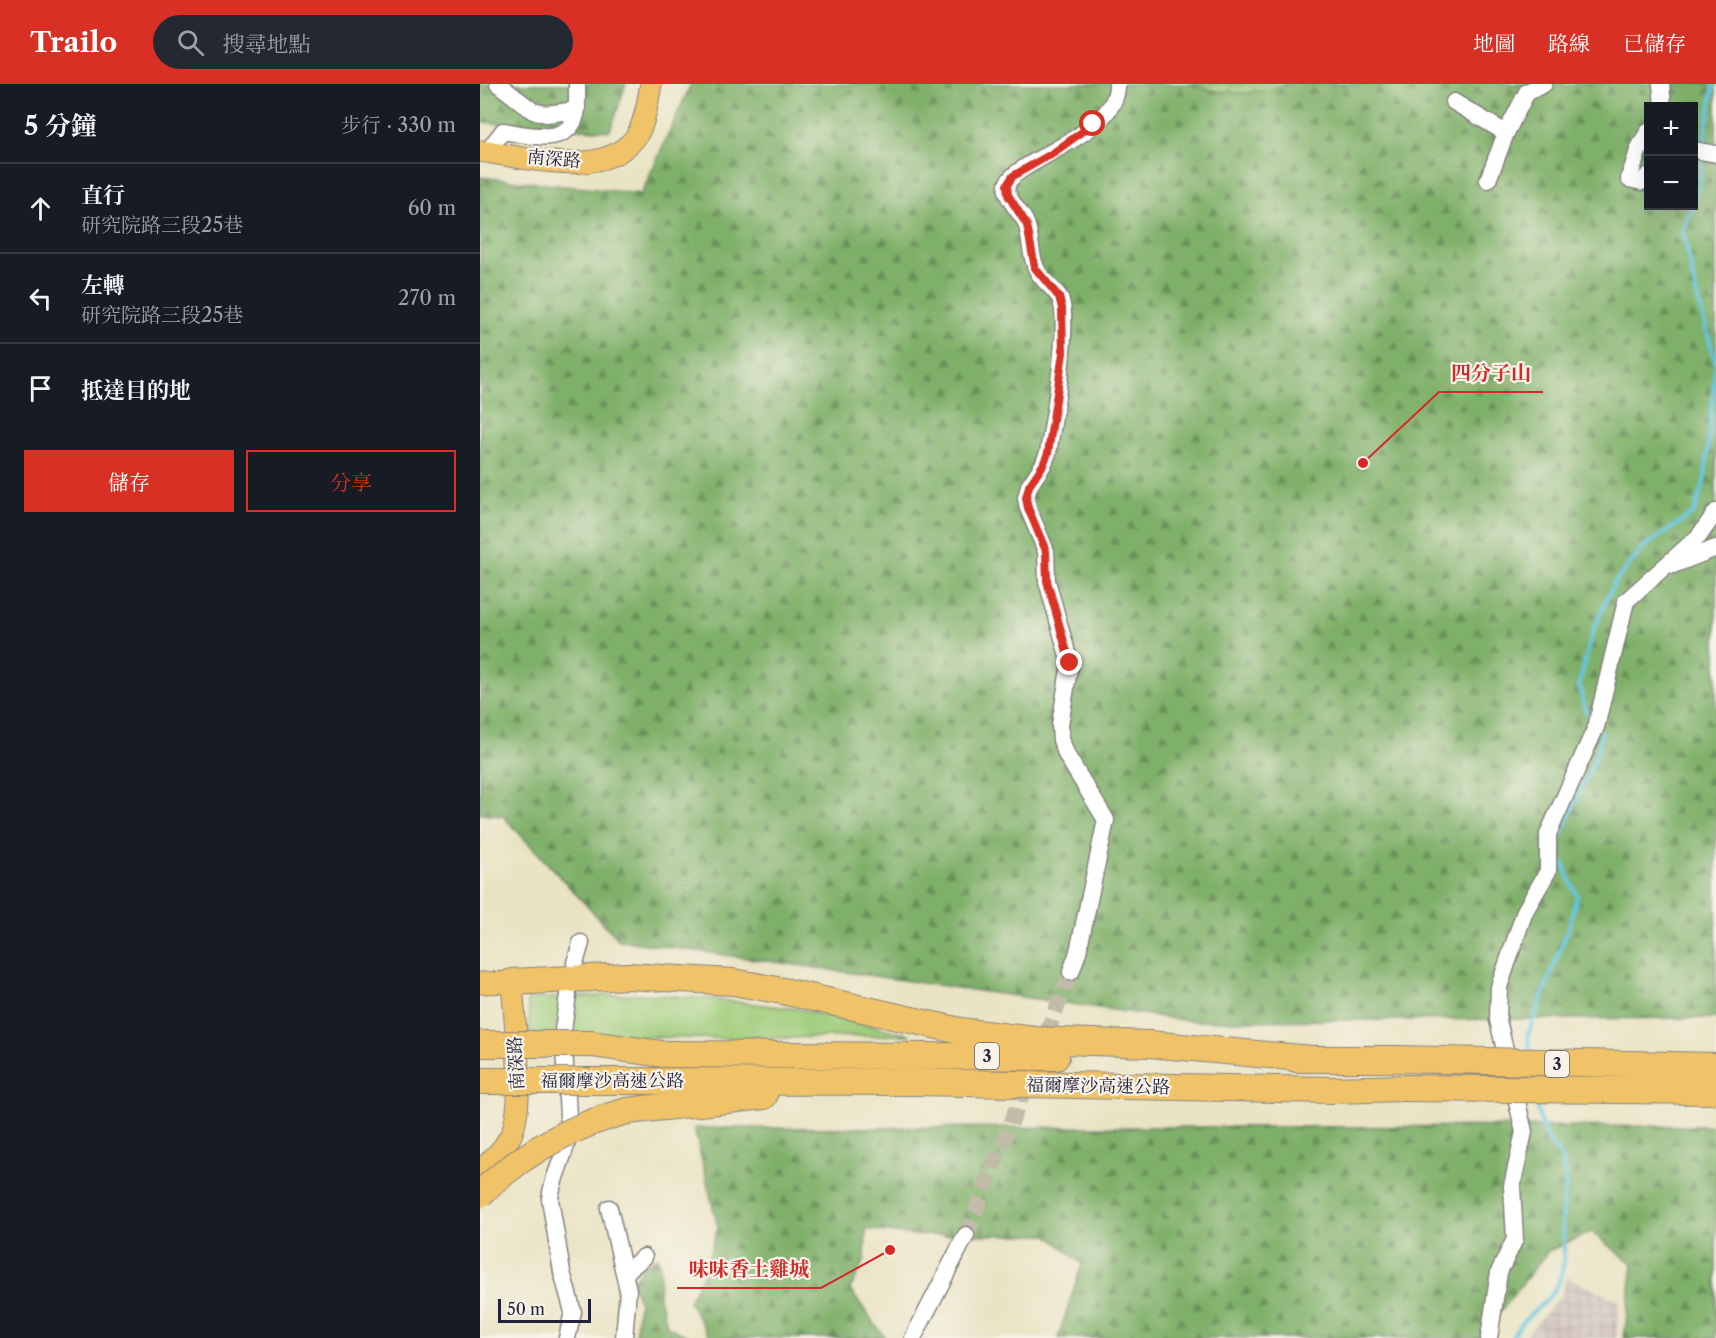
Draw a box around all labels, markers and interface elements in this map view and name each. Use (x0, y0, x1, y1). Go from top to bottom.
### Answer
search box (153, 15, 573, 69)
text: Trailo (30, 25, 117, 59)
icon: search (174, 26, 207, 59)
text: 搜尋地點 (222, 31, 310, 58)
text: 地圖 (1473, 31, 1515, 56)
text: 路線 (1548, 31, 1590, 56)
text: 已儲存 (1623, 31, 1686, 56)
map controls (1644, 102, 1698, 210)
button: + (1644, 102, 1698, 156)
text: 5 分鐘 (24, 110, 97, 142)
route start (1079, 110, 1105, 136)
text: 步行 · 330 m (341, 113, 456, 137)
street label: 南深路 (526, 146, 582, 172)
button: − (1644, 156, 1698, 210)
text: 直行 (81, 182, 125, 209)
icon: ahead (24, 192, 57, 225)
text: 60 m (408, 196, 456, 220)
text: 研究院路三段25巷 (81, 213, 243, 237)
text: 左轉 (81, 272, 125, 299)
icon: left (24, 282, 57, 315)
text: 270 m (398, 286, 456, 310)
text: 研究院路三段25巷 (81, 303, 243, 327)
callout: 四分子山 (1439, 354, 1543, 392)
text: 四分子山 (1451, 361, 1531, 385)
icon: arrive (24, 372, 57, 405)
text: 抵達目的地 (81, 377, 191, 404)
button: 儲存 (24, 450, 234, 512)
button: 分享 (246, 450, 456, 512)
route end (1056, 649, 1082, 675)
street label: 南深路 (504, 1035, 528, 1091)
road number: 3 (975, 1043, 999, 1069)
road number: 3 (1545, 1051, 1569, 1077)
street label: 福爾摩沙高速公路 (540, 1070, 684, 1092)
street label: 福爾摩沙高速公路 (1026, 1074, 1170, 1098)
callout: 味味香土雞城 (677, 1250, 821, 1288)
text: 味味香土雞城 (689, 1257, 809, 1281)
scale bar (498, 1296, 591, 1324)
text: 50 m (507, 1299, 545, 1319)

